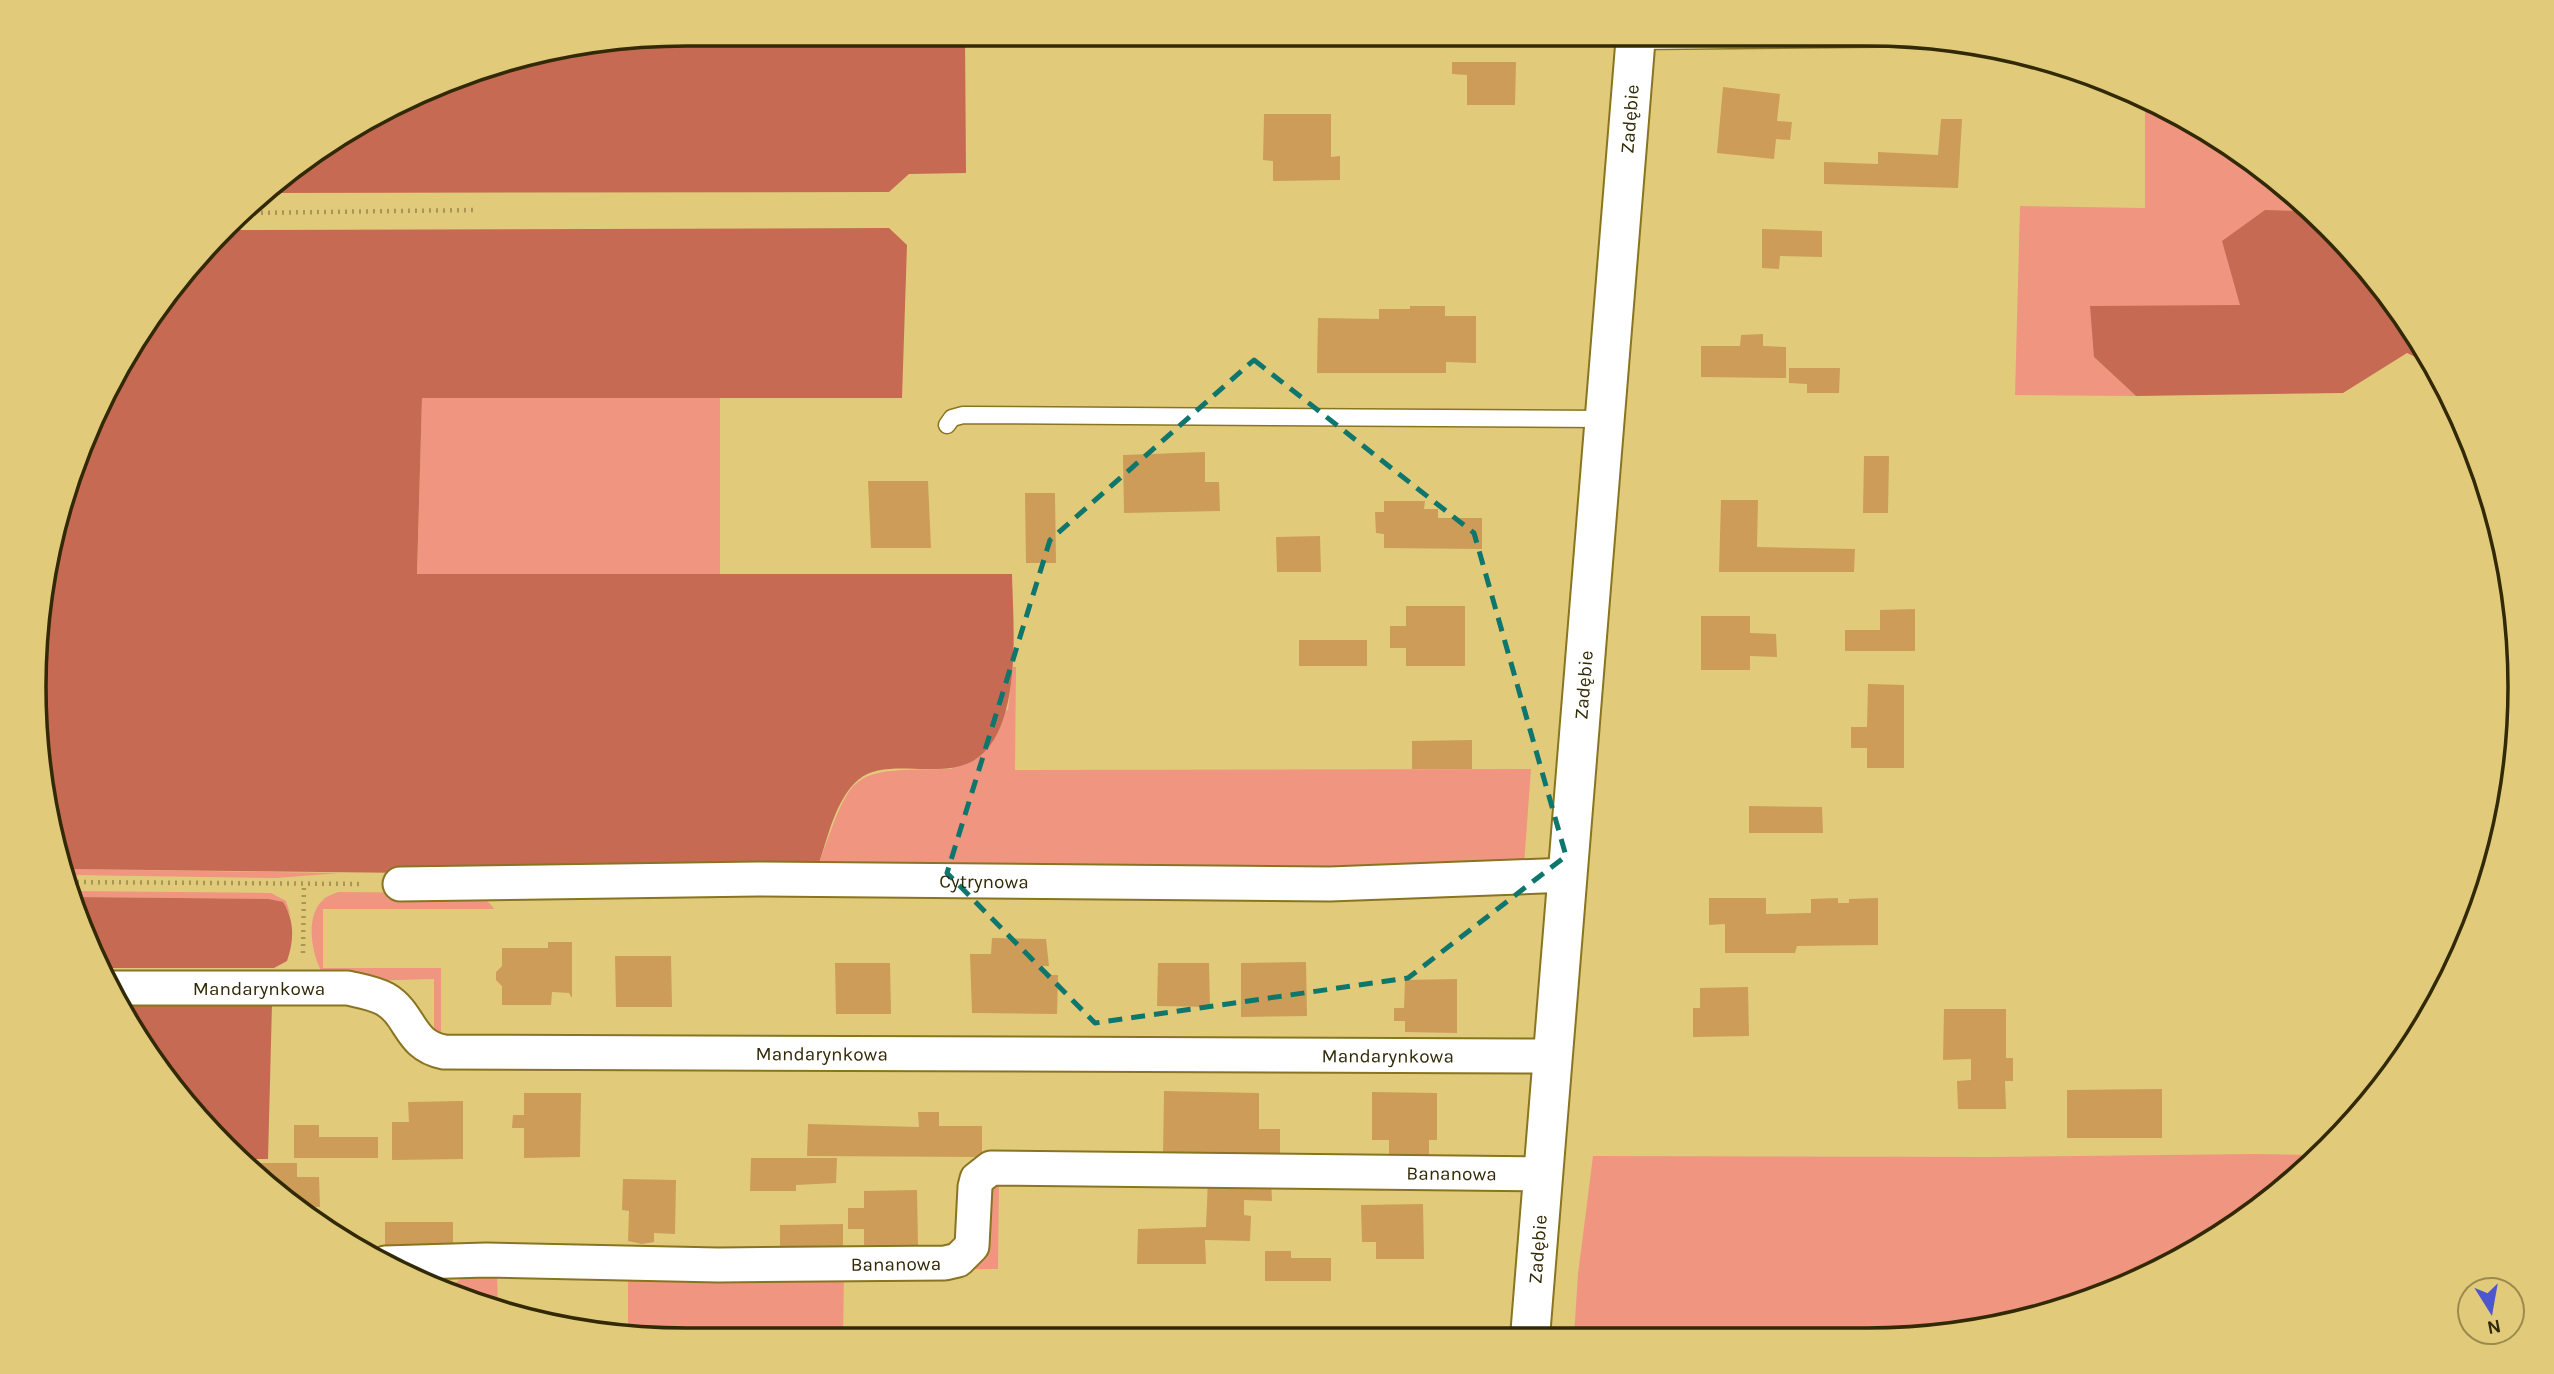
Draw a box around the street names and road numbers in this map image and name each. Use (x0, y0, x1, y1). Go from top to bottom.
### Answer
street label: Zadębie (1616, 84, 1644, 155)
street label: Zadębie (1570, 650, 1598, 721)
street label: Cytrynowa (939, 871, 1029, 893)
street label: Mandarynkowa (193, 978, 325, 1000)
street label: Mandarynkowa (756, 1043, 888, 1066)
street label: Mandarynkowa (1322, 1045, 1454, 1068)
street label: Bananowa (1406, 1163, 1497, 1185)
street label: Zadębie (1524, 1214, 1552, 1285)
street label: Bananowa (851, 1253, 941, 1276)

